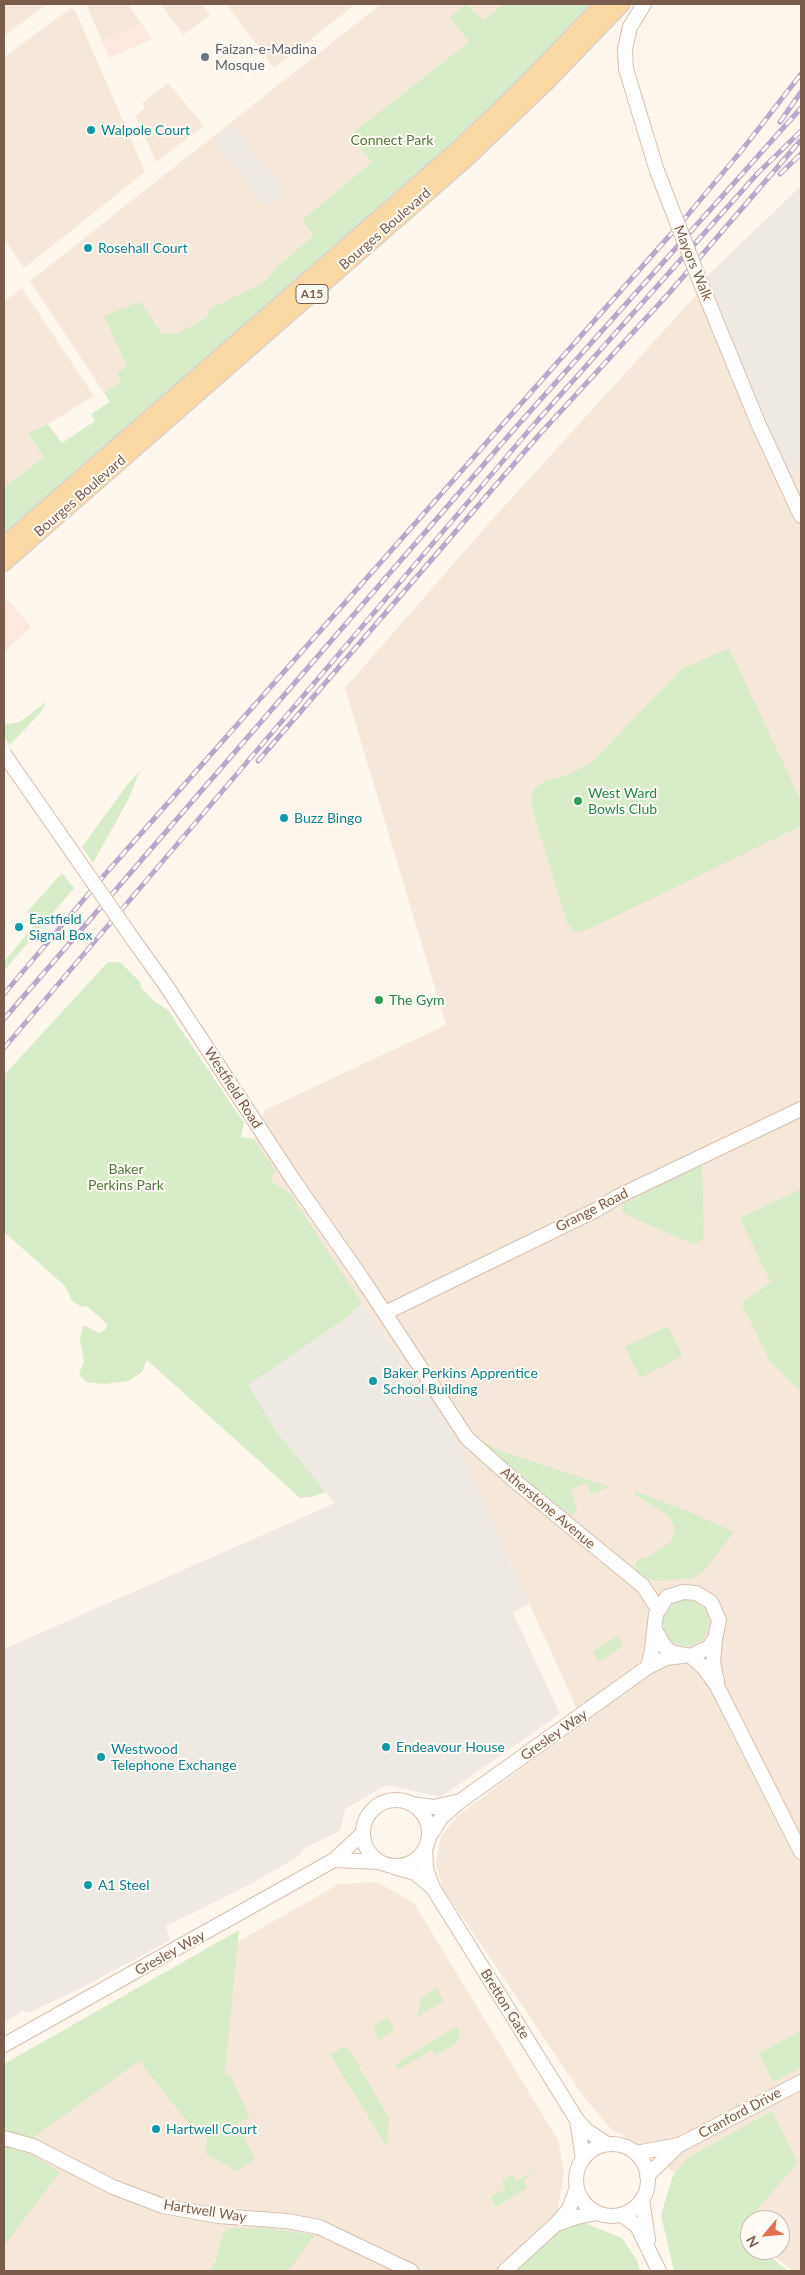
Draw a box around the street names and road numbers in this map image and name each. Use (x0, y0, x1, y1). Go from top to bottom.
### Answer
street label: Bourges Boulevard (336, 185, 434, 273)
street label: Mayors Walk (670, 223, 716, 303)
road number: A15 (296, 284, 328, 304)
street label: Bourges Boulevard (31, 452, 129, 540)
street label: Westfield Road (201, 1044, 265, 1132)
street label: Grange Road (553, 1185, 631, 1235)
street label: Atherstone Avenue (497, 1463, 599, 1553)
street label: Gresley Way (517, 1706, 591, 1764)
street label: Gresley Way (132, 1927, 208, 1979)
street label: Bretton Gate (477, 1966, 533, 2042)
street label: Cranford Drive (696, 2084, 784, 2142)
street label: Hartwell Way (162, 2196, 248, 2226)

